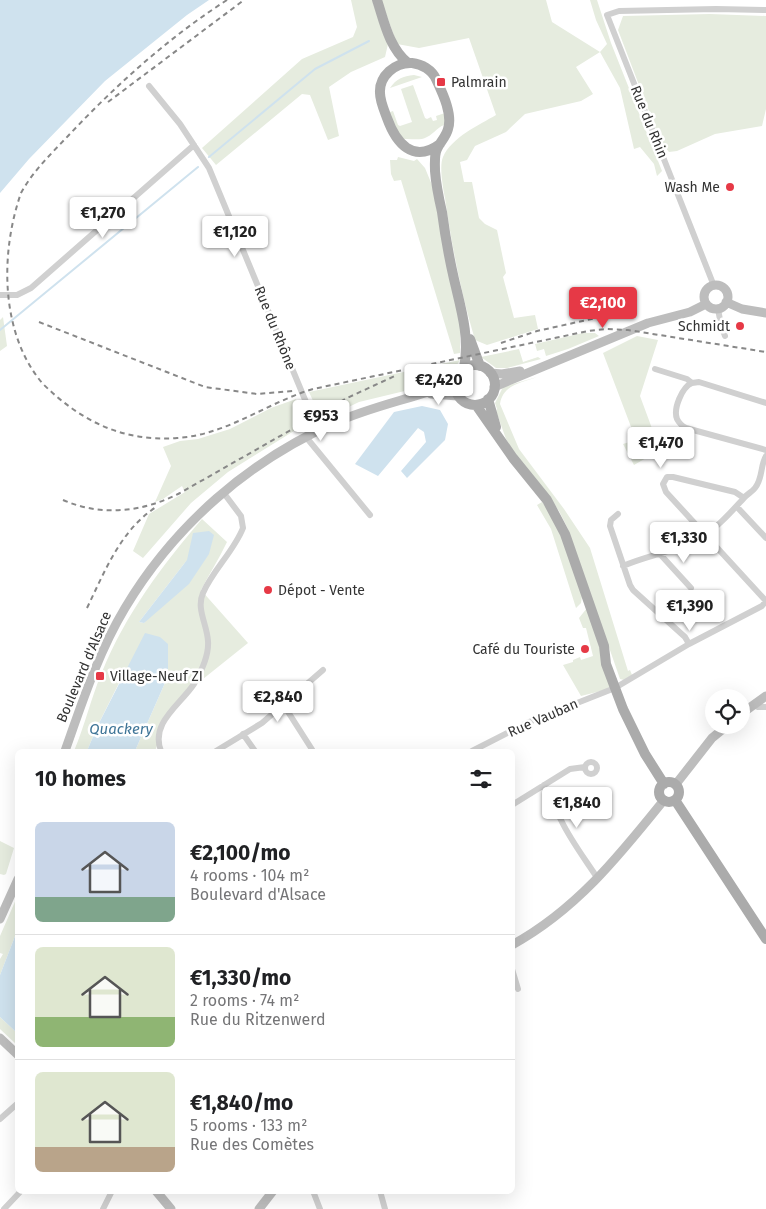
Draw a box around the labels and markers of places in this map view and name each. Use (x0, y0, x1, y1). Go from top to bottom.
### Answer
place label: Palmrain (451, 74, 507, 91)
marker: Palmrain (435, 76, 447, 88)
place label: Wash Me (664, 179, 720, 196)
marker: Wash Me (724, 181, 736, 193)
pin: €1,270 (62, 196, 144, 239)
pin: €1,120 (194, 216, 276, 258)
pin: €2,100 (562, 286, 644, 329)
place label: Schmidt (678, 318, 731, 335)
marker: Schmidt (734, 320, 746, 332)
pin: €2,420 (398, 364, 480, 406)
pin: €953 (291, 400, 351, 442)
pin: €1,470 (620, 426, 702, 469)
pin: €1,330 (643, 522, 725, 564)
place label: Dépot - Vente (278, 582, 365, 599)
marker: Dépot - Vente (262, 584, 274, 596)
pin: €1,390 (649, 590, 731, 632)
place label: Café du Touriste (472, 641, 575, 658)
marker: Café du Touriste (579, 643, 591, 655)
place label: Village-Neuf ZI (110, 668, 203, 685)
marker: Village-Neuf ZI (94, 670, 106, 682)
pin: €2,840 (237, 680, 319, 723)
pin: €1,840 (536, 786, 618, 829)

